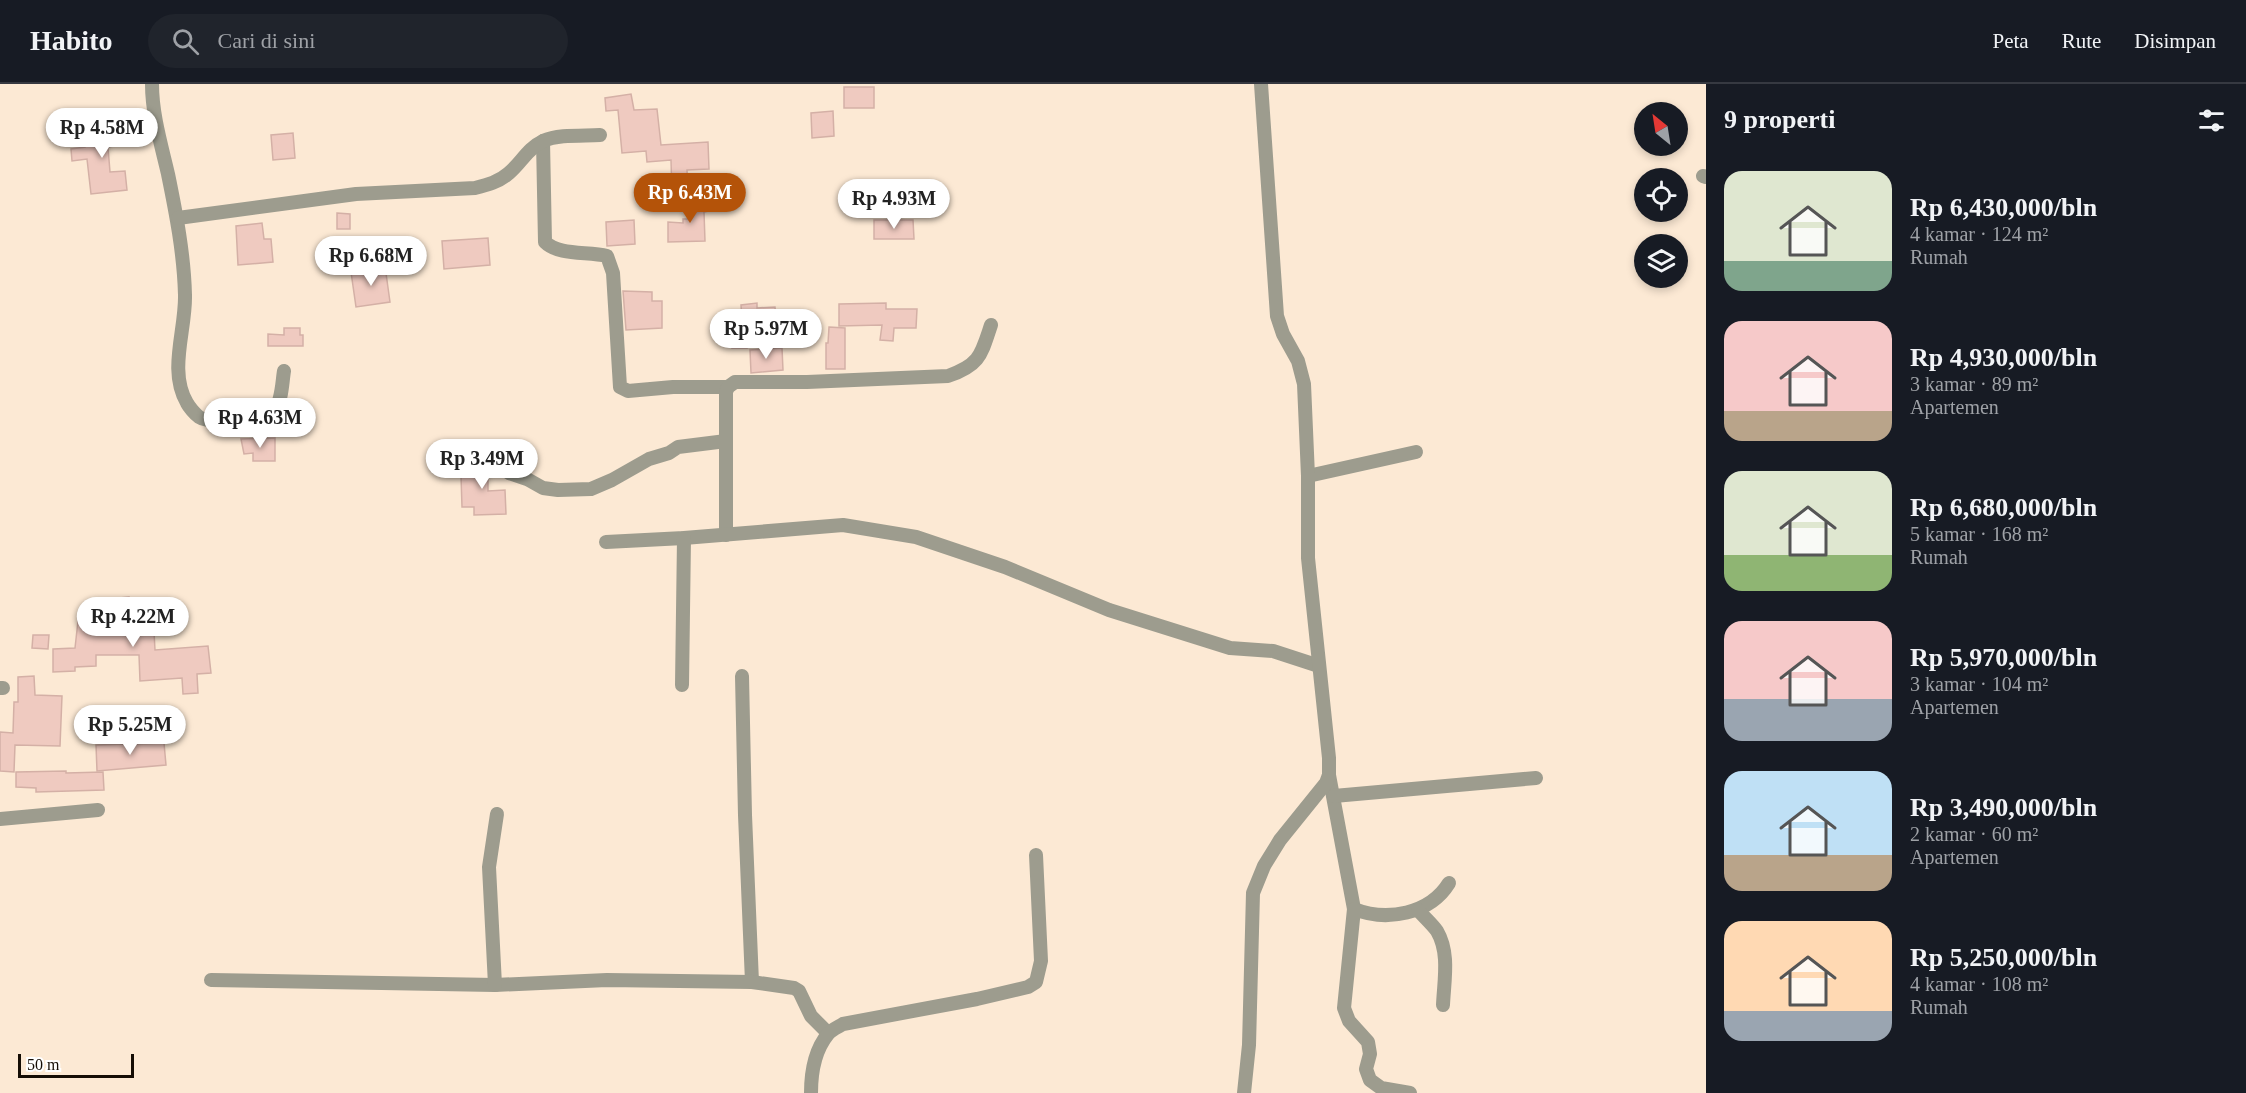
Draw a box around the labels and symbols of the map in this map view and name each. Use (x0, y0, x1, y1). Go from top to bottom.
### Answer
north arrow (1634, 102, 1688, 156)
pin: Rp 4.58M (40, 108, 164, 159)
pin: Rp 6.43M (628, 173, 752, 224)
pin: Rp 4.93M (832, 179, 956, 230)
pin: Rp 6.68M (309, 236, 433, 287)
pin: Rp 5.97M (704, 309, 828, 360)
pin: Rp 4.63M (198, 398, 322, 449)
pin: Rp 3.49M (420, 439, 544, 490)
pin: Rp 4.22M (71, 597, 195, 648)
pin: Rp 5.25M (68, 705, 192, 756)
scale bar (18, 1051, 134, 1078)

